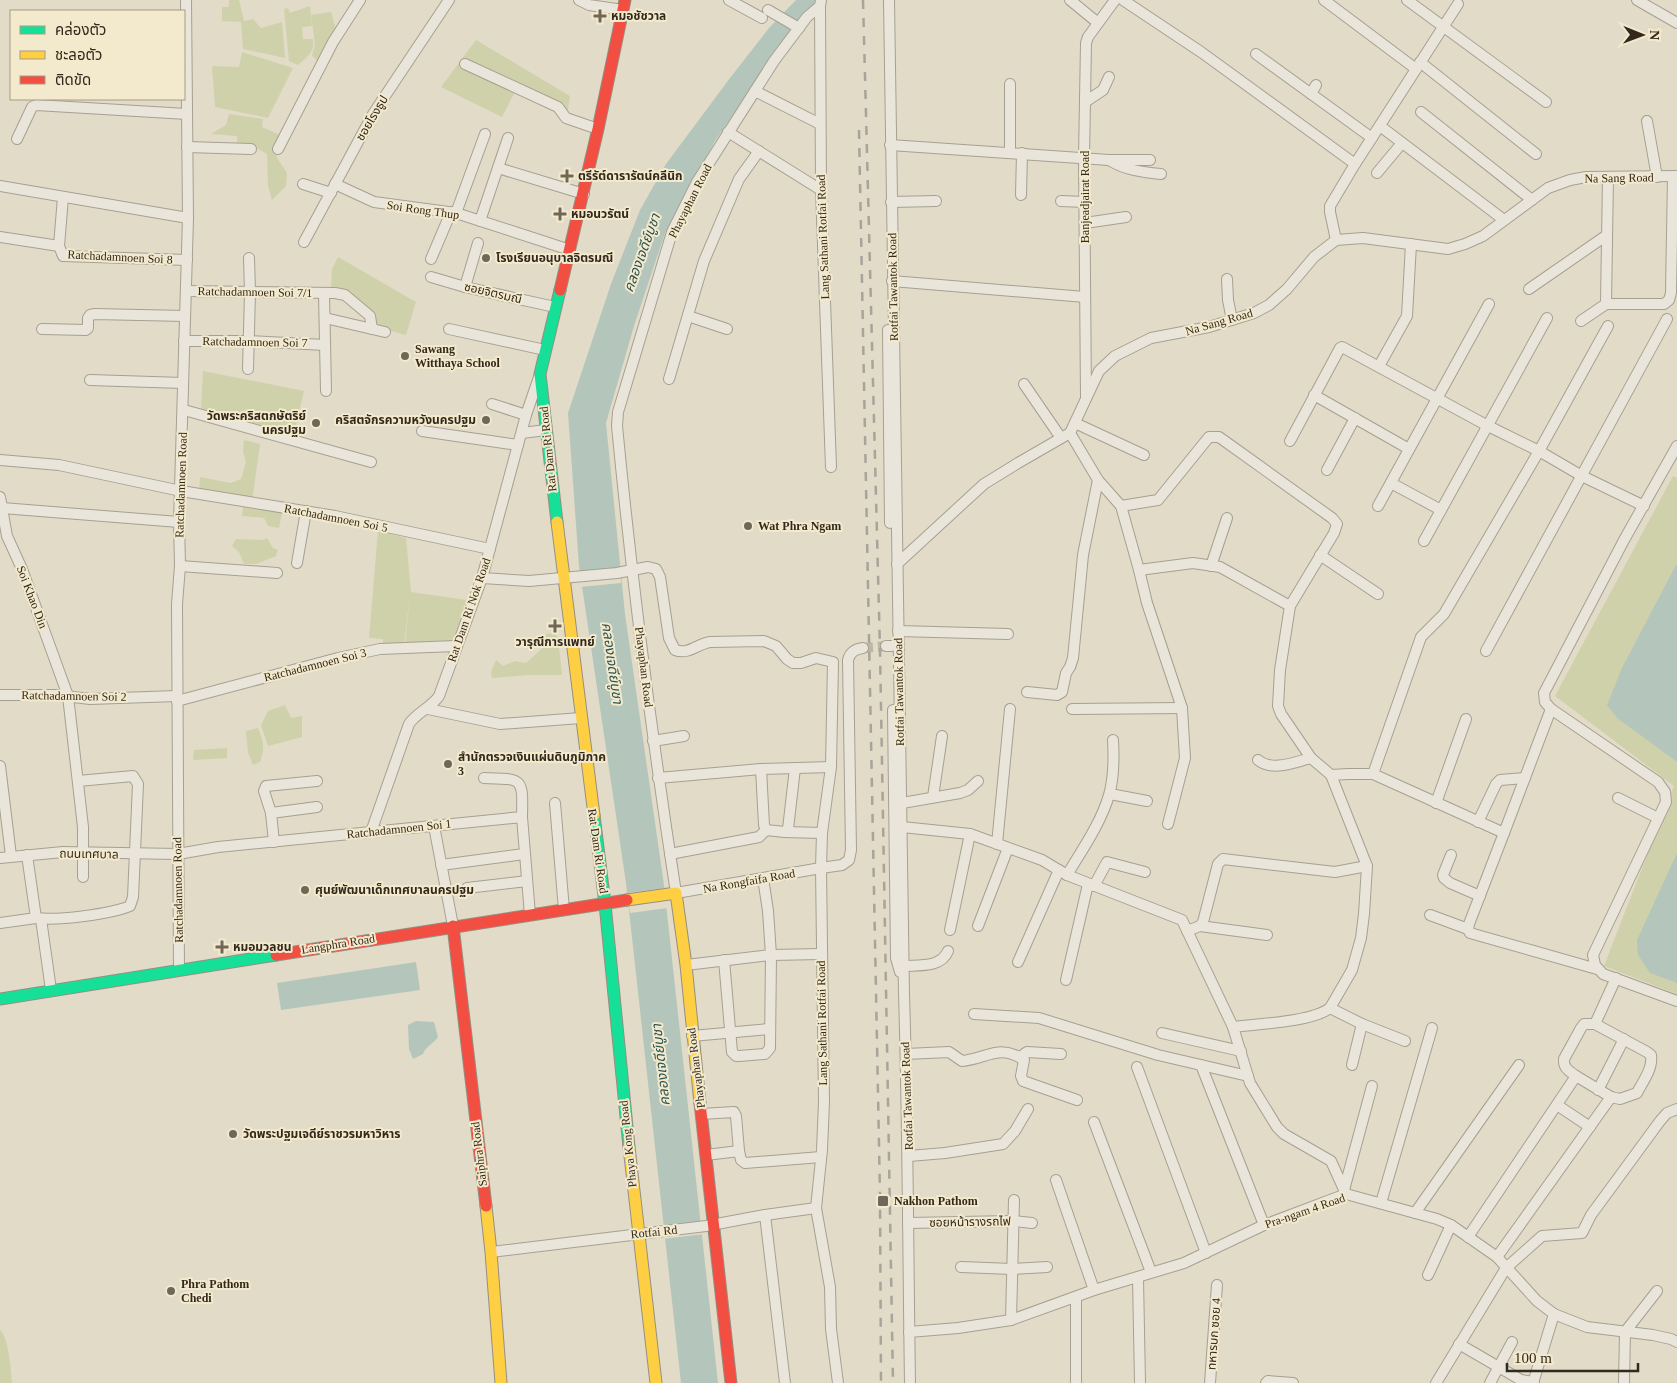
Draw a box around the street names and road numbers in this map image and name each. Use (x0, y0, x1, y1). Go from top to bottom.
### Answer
street label: ซอยโรงธูป (353, 93, 391, 143)
street label: Banjeadjairat Road (1078, 151, 1092, 243)
street label: Phayaphan Road (665, 162, 715, 240)
street label: Na Sang Road (1584, 170, 1654, 186)
street label: Lang Sathani Rotfai Road (814, 174, 832, 300)
street label: Soi Rong Thup (386, 198, 460, 222)
street label: Rotfai Tawantok Road (885, 233, 901, 341)
street label: Ratchadamnoen Soi 8 (67, 247, 173, 267)
street label: ซอยจิตรมณี (463, 280, 523, 306)
street label: Ratchadamnoen Soi 7/1 (198, 284, 312, 300)
street label: Na Sang Road (1184, 306, 1254, 338)
street label: Ratchadamnoen Soi 7 (202, 334, 308, 350)
street label: Rat Dam Ri Road (537, 406, 559, 492)
street label: Ratchadamnoen Road (172, 432, 190, 538)
street label: Ratchadamnoen Soi 5 (283, 501, 389, 535)
street label: Rat Dam Ri Nok Road (445, 556, 493, 664)
street label: Soi Khao Din (14, 564, 50, 630)
street label: Phayaphan Road (632, 626, 656, 708)
street label: Rotfai Tawantok Road (891, 638, 907, 746)
street label: Ratchadamnoen Soi 3 (262, 645, 368, 685)
street label: Ratchadamnoen Soi 2 (21, 688, 127, 704)
street label: Rat Dam Ri Road (585, 808, 611, 894)
street label: Ratchadamnoen Soi 1 (346, 817, 452, 841)
street label: Ratchadamnoen Road (170, 837, 186, 943)
street label: ถนนเทศบาล (59, 846, 119, 862)
street label: Na Rongfaifa Road (702, 866, 796, 896)
street label: Langphra Road (300, 931, 376, 957)
street label: Lang Sathani Rotfai Road (814, 960, 830, 1086)
street label: Phayaphan Road (684, 1027, 708, 1109)
street label: Rotfai Tawantok Road (898, 1042, 916, 1150)
street label: Phaya Kong Road (616, 1100, 640, 1188)
street label: Saiphra Road (468, 1121, 490, 1187)
street label: Pra-ngam 4 Road (1263, 1191, 1347, 1231)
street label: ซอยหน้ารางรถไฟ (929, 1214, 1011, 1230)
street label: Rotfai Rd (630, 1223, 678, 1241)
street label: ทหารบก ซอย 4 (1204, 1297, 1224, 1371)

